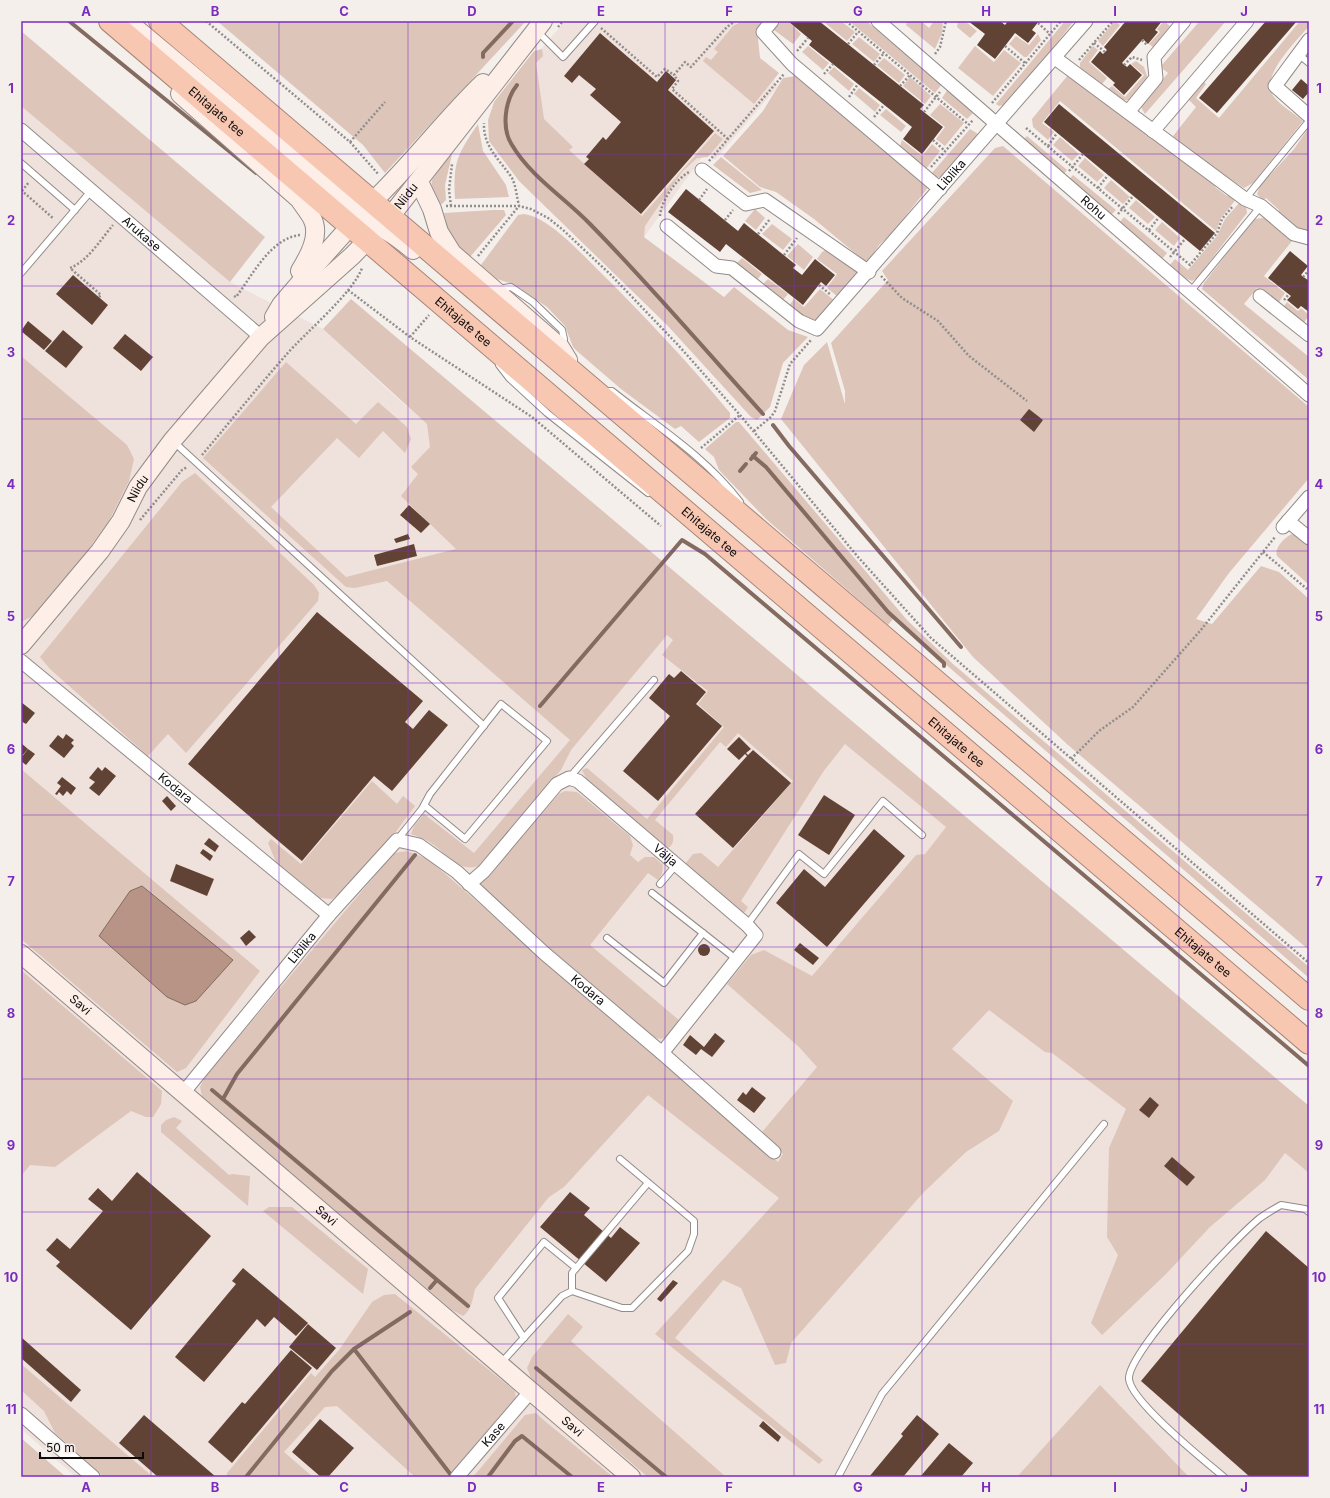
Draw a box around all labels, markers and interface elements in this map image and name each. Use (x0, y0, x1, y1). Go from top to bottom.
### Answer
text: A (81, 3, 91, 19)
text: B (211, 3, 220, 19)
text: C (339, 3, 349, 19)
text: D (467, 3, 477, 19)
text: E (597, 3, 605, 19)
text: F (725, 3, 733, 19)
text: G (853, 3, 863, 19)
text: H (981, 3, 991, 19)
text: I (1113, 3, 1117, 19)
text: J (1240, 3, 1248, 19)
text: 1 (8, 80, 14, 96)
text: 1 (1316, 80, 1322, 96)
street label: Ehitajate tee (186, 83, 248, 140)
street label: Liblika (934, 156, 969, 193)
street label: Niidu (391, 180, 421, 212)
street label: Rohu (1078, 192, 1109, 223)
text: 2 (7, 212, 15, 228)
text: 2 (1315, 212, 1323, 228)
street label: Arukase (119, 213, 164, 254)
street label: Ehitajate tee (432, 293, 495, 350)
text: 3 (7, 344, 15, 360)
text: 3 (1315, 344, 1323, 360)
street label: Niidu (124, 472, 152, 505)
text: 4 (7, 476, 16, 492)
text: 4 (1315, 476, 1324, 492)
street label: Ehitajate tee (679, 504, 741, 560)
text: 5 (7, 608, 15, 624)
text: 5 (1315, 608, 1323, 624)
street label: Ehitajate tee (925, 714, 988, 770)
text: 6 (7, 741, 15, 757)
text: 6 (1315, 741, 1323, 757)
street label: Kodara (155, 769, 196, 806)
street label: Välja (650, 840, 681, 870)
text: 7 (7, 873, 15, 889)
text: 7 (1315, 873, 1323, 889)
street label: Ehitajate tee (1172, 924, 1235, 980)
street label: Liblika (285, 929, 319, 966)
street label: Kodara (568, 971, 608, 1009)
street label: Savi (67, 991, 95, 1018)
text: 8 (7, 1005, 15, 1021)
text: 8 (1315, 1005, 1323, 1021)
text: 9 (7, 1137, 15, 1153)
text: 9 (1315, 1137, 1323, 1153)
street label: Savi (313, 1202, 341, 1229)
text: 10 (4, 1269, 18, 1285)
text: 10 (1312, 1269, 1326, 1285)
text: 11 (5, 1401, 17, 1417)
text: 11 (1313, 1401, 1325, 1417)
street label: Savi (559, 1413, 587, 1440)
street label: Kase (478, 1419, 508, 1450)
scale bar (40, 1434, 143, 1460)
text: 50 m (46, 1440, 75, 1455)
text: A (81, 1479, 91, 1495)
text: B (211, 1479, 220, 1495)
text: C (339, 1479, 349, 1495)
text: D (467, 1479, 477, 1495)
text: E (597, 1479, 605, 1495)
text: F (725, 1479, 733, 1495)
text: G (853, 1479, 863, 1495)
text: H (981, 1479, 991, 1495)
text: I (1113, 1479, 1117, 1495)
text: J (1240, 1479, 1248, 1495)

